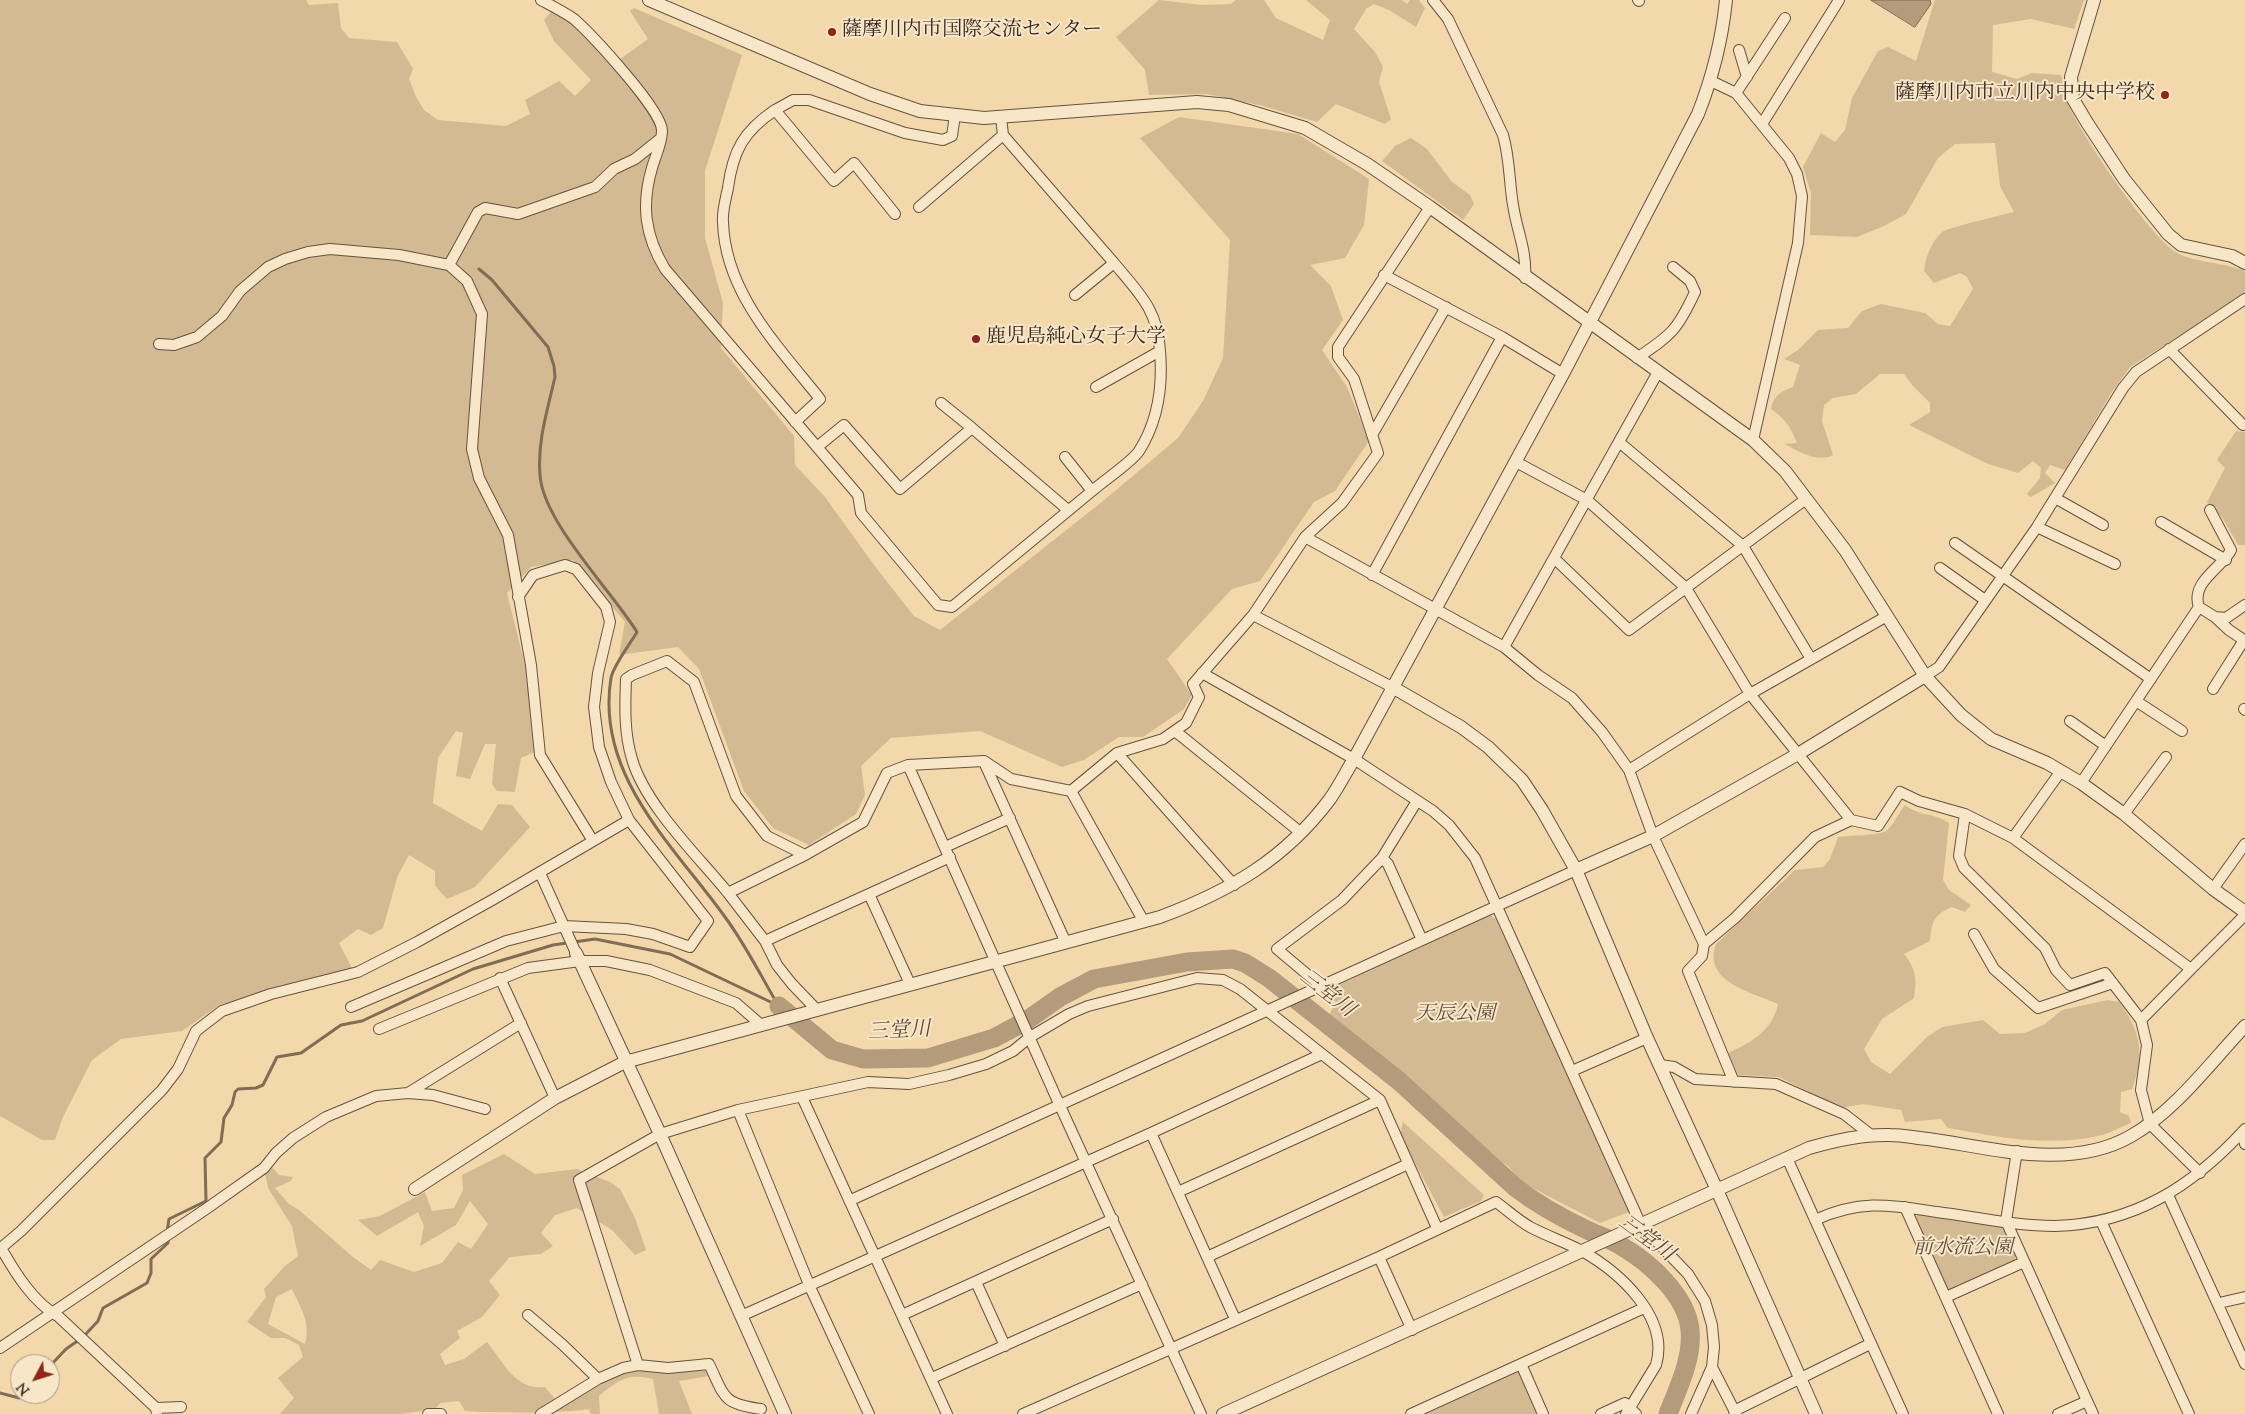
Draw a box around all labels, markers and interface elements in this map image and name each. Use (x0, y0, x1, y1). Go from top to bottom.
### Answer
place label: 薩摩川内市国際交流センター (842, 20, 1102, 44)
marker: 薩摩川内市国際交流センター (826, 26, 838, 38)
place label: 薩摩川内市立川内中央中学校 (1895, 83, 2155, 107)
marker: 薩摩川内市立川内中央中学校 (2159, 89, 2171, 101)
place label: 鹿児島純心女子大学 (986, 327, 1166, 351)
marker: 鹿児島純心女子大学 (970, 333, 982, 345)
water label: 三堂川 (1293, 966, 1359, 1024)
park label: 天辰公園 (1415, 1004, 1495, 1028)
water label: 三堂川 (867, 1019, 931, 1047)
water label: 三堂川 (1612, 1211, 1678, 1269)
park label: 前水流公園 (1913, 1238, 2013, 1262)
north arrow (10, 1354, 60, 1404)
text: N (13, 1377, 36, 1399)

